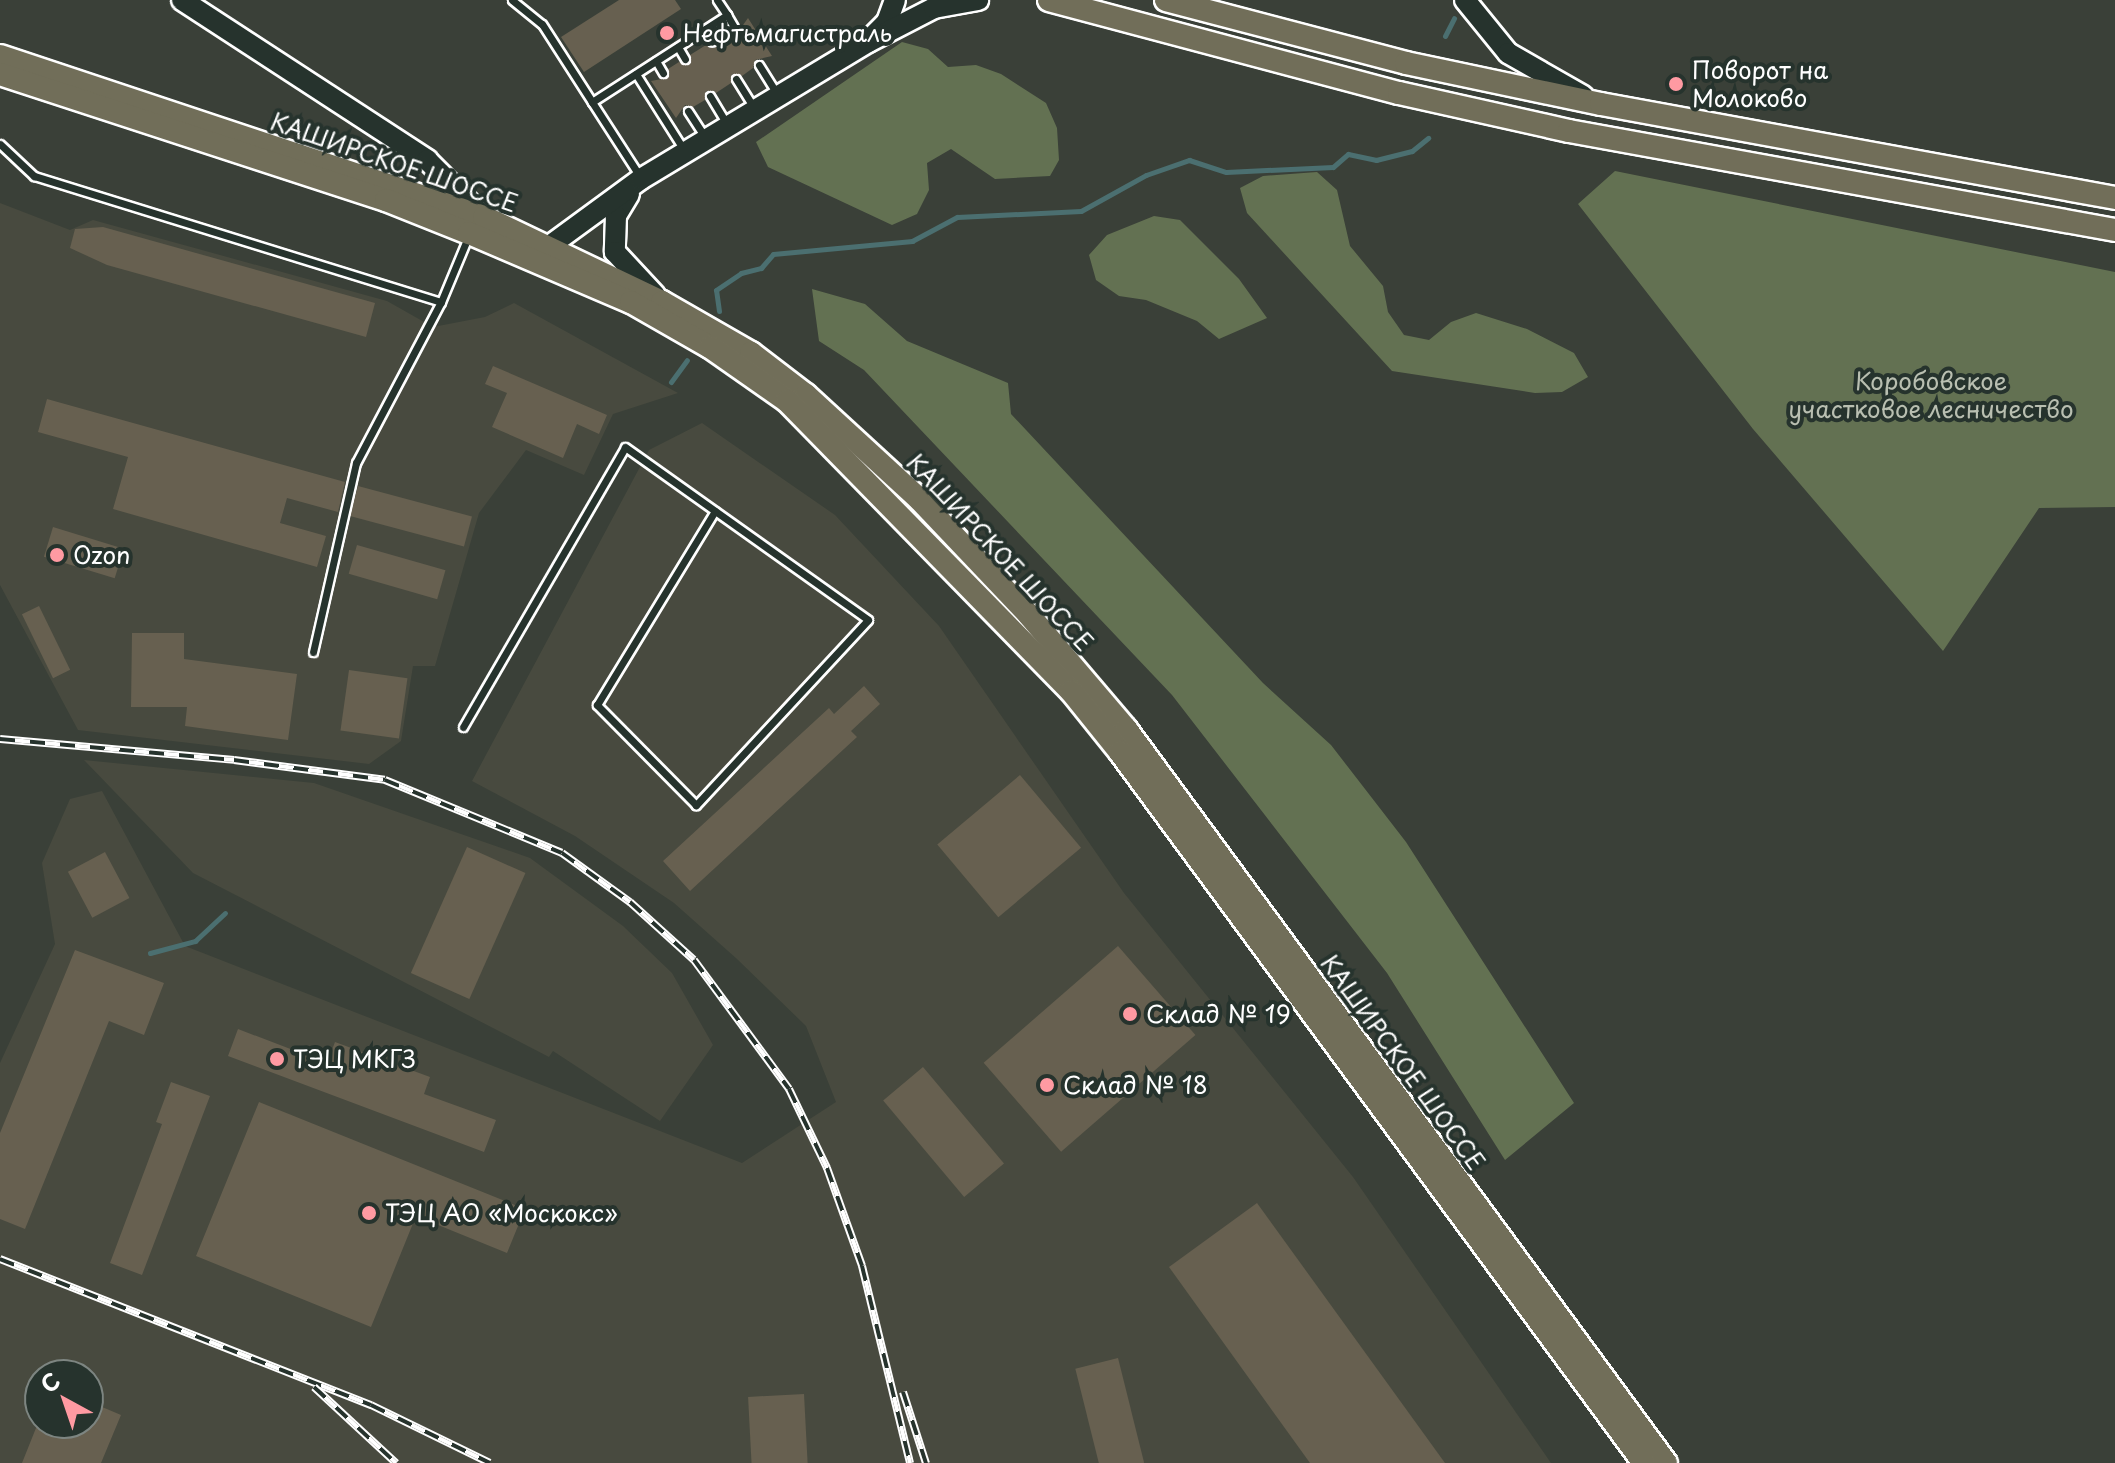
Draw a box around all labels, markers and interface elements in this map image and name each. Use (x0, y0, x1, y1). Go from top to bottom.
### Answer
place label: Нефтьмагистраль (683, 19, 892, 47)
marker: Нефтьмагистраль (658, 24, 676, 42)
place label: Поворот на Молоково (1692, 56, 1829, 112)
marker: Поворот на Молоково (1667, 75, 1685, 93)
street label: КАШИРСКОЕ ШОССЕ (265, 106, 523, 218)
park label: Коробовское участковое лесничество (1788, 367, 2074, 423)
street label: КАШИРСКОЕ ШОССЕ (900, 446, 1100, 658)
place label: Ozon (73, 541, 130, 569)
marker: Ozon (48, 546, 66, 564)
street label: КАШИРСКОЕ ШОССЕ (1314, 947, 1492, 1177)
place label: Склад № 19 (1146, 1000, 1289, 1028)
marker: Склад № 19 (1121, 1005, 1139, 1023)
place label: ТЭЦ МКГЗ (293, 1045, 418, 1073)
marker: ТЭЦ МКГЗ (268, 1050, 286, 1068)
place label: Склад № 18 (1063, 1071, 1207, 1099)
marker: Склад № 18 (1038, 1076, 1056, 1094)
place label: ТЭЦ АО «Москокс» (385, 1199, 619, 1227)
marker: ТЭЦ АО «Москокс» (360, 1204, 378, 1222)
north arrow (24, 1359, 104, 1439)
text: С (33, 1364, 66, 1400)

